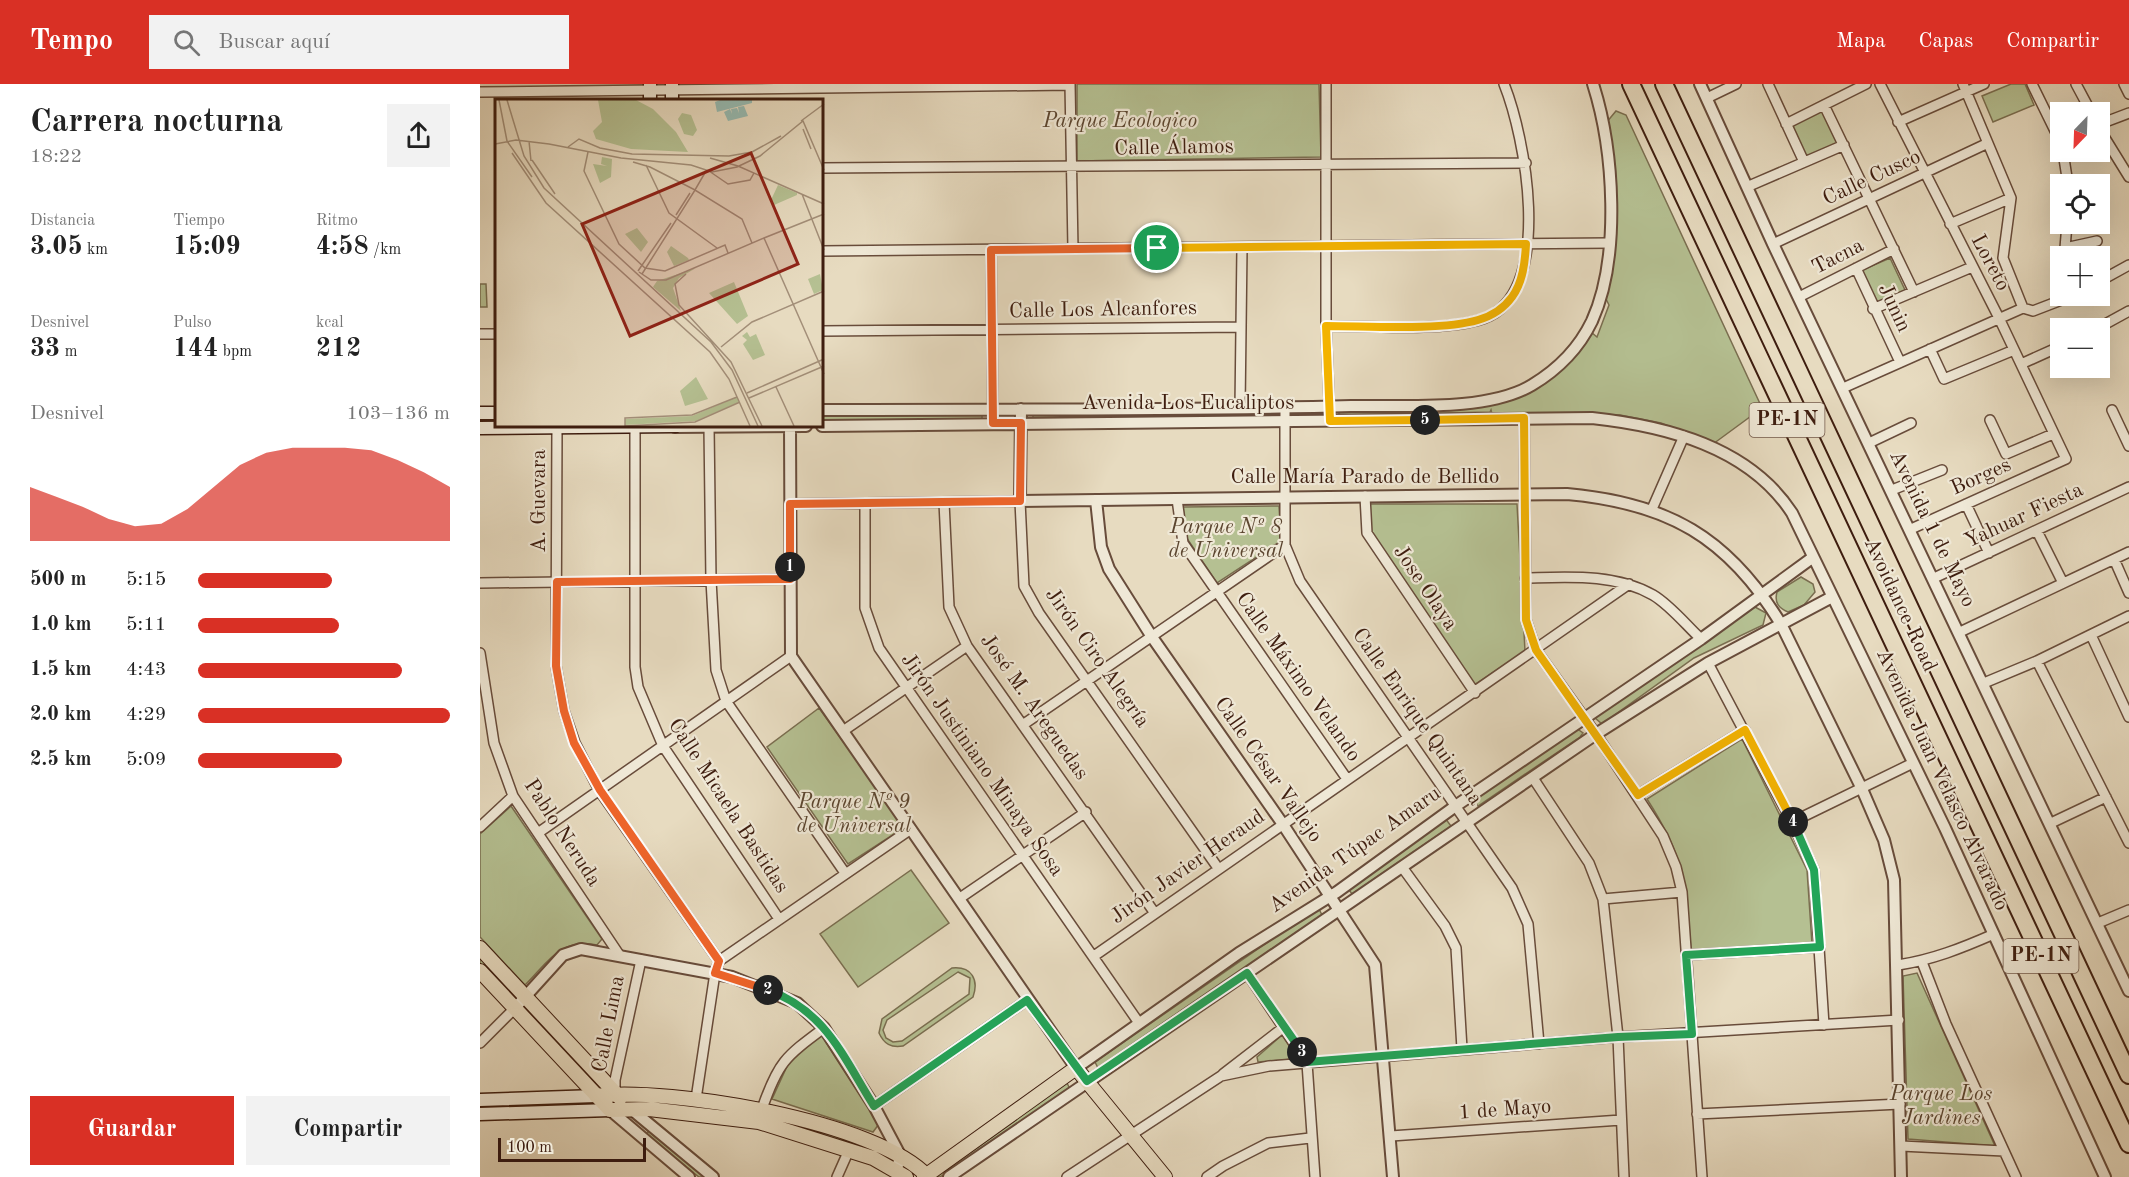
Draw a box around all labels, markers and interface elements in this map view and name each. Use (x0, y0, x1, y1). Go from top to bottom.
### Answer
search box (149, 15, 569, 69)
icon: search (170, 26, 203, 59)
text: Tempo (30, 28, 113, 56)
text: Buscar aquí (218, 31, 330, 53)
text: Mapa (1836, 31, 1886, 52)
text: Capas (1919, 31, 1973, 52)
text: Compartir (2006, 31, 2099, 52)
inset map (495, 99, 824, 428)
north arrow (2050, 102, 2110, 162)
map controls (2050, 102, 2110, 378)
button: share (387, 104, 450, 167)
text: Carrera nocturna (30, 106, 283, 139)
park label: Parque Ecologico (1042, 111, 1197, 132)
street label: Calle Álamos (1114, 132, 1234, 160)
street label: Calle Cusco (1820, 146, 1924, 210)
text: 18:22 (30, 147, 82, 167)
button: locate (2050, 174, 2110, 234)
text: Distancia (30, 213, 95, 229)
text: Tiempo (173, 213, 225, 229)
text: Ritmo (316, 213, 358, 229)
pin (1131, 222, 1182, 273)
icon: arrive (1140, 231, 1173, 264)
street label: Loreto (1967, 231, 2013, 295)
text: 3.05 (30, 234, 83, 260)
text: 15:09 (173, 234, 241, 260)
text: 4:58 (316, 234, 369, 260)
street label: Tacna (1809, 235, 1867, 279)
text: km (83, 242, 108, 258)
text: /km (369, 242, 401, 258)
button: + (2050, 246, 2110, 306)
street label: Junin (1874, 280, 1914, 336)
street label: Calle Los Alcanfores (1009, 298, 1197, 322)
text: Desnivel (30, 315, 89, 331)
text: Pulso (173, 315, 212, 331)
text: kcal (316, 315, 344, 331)
button: − (2050, 318, 2110, 378)
text: 33 (30, 336, 60, 362)
text: 144 (173, 336, 218, 362)
text: 212 (316, 336, 361, 362)
text: m (60, 344, 77, 360)
text: bpm (218, 344, 252, 360)
street label: Avenida Los Eucaliptos (1082, 393, 1294, 414)
road number: PE-1N (1750, 403, 1824, 437)
text: Desnivel (30, 404, 104, 424)
text: 103–136 m (347, 404, 450, 424)
pin: 5 (1410, 405, 1440, 435)
text: 5 (1420, 412, 1430, 428)
street label: Avenida 1 de Mayo (1885, 447, 1979, 611)
street label: A. Guevara (529, 449, 550, 553)
street label: Borges (1948, 454, 2014, 500)
street label: Calle María Parado de Bellido (1231, 467, 1499, 488)
street label: Yahuar Fiesta (1961, 479, 2087, 553)
park label: Parque Nº 8 de Universal (1169, 517, 1283, 562)
street label: Avoidance Road (1860, 535, 1940, 675)
street label: Jose Olaya (1389, 542, 1461, 634)
pin: 1 (775, 552, 805, 582)
text: 1 (785, 559, 795, 575)
text: 500 m (30, 570, 86, 590)
text: 5:15 (126, 570, 166, 590)
street label: Jirón Ciro Alegría (1041, 584, 1153, 732)
street label: Calle Máximo Velando (1232, 588, 1364, 766)
text: 1.0 km (30, 615, 92, 635)
text: 5:11 (126, 615, 166, 635)
street label: Calle Enrique Quintana (1348, 625, 1486, 809)
street label: José M. Areguedas (976, 630, 1092, 784)
street label: Avenida Juan Velasco Alvarado (1872, 646, 2012, 914)
street label: Jirón Justiniano Minaya Sosa (897, 650, 1067, 880)
text: 1.5 km (30, 660, 92, 680)
text: 4:43 (126, 660, 166, 680)
street label: Calle César Vallejo (1210, 693, 1326, 847)
text: 2.0 km (30, 705, 92, 725)
text: 4:29 (126, 705, 166, 725)
street label: Calle Micaela Bastidas (664, 715, 792, 897)
text: 2.5 km (30, 750, 92, 770)
text: 5:09 (126, 750, 166, 770)
street label: Pablo Neruda (520, 776, 604, 890)
street label: Avenida Túpac Amaru (1265, 783, 1445, 917)
park label: Parque Nº 9 de Universal (797, 792, 911, 837)
street label: Jirón Javier Heraud (1107, 806, 1269, 928)
pin: 4 (1778, 807, 1808, 837)
text: 4 (1788, 814, 1798, 830)
road number: PE-1N (2004, 939, 2078, 973)
street label: Calle Lima (589, 974, 629, 1074)
pin: 2 (753, 975, 783, 1005)
text: 2 (763, 982, 773, 998)
pin: 3 (1287, 1037, 1317, 1067)
text: 3 (1297, 1044, 1307, 1060)
park label: Parque Los Jardines (1889, 1084, 1992, 1129)
button: Guardar (30, 1096, 234, 1165)
button: Compartir (246, 1096, 450, 1165)
street label: 1 de Mayo (1458, 1096, 1552, 1124)
scale bar (498, 1135, 646, 1162)
text: 100 m (507, 1140, 552, 1156)

